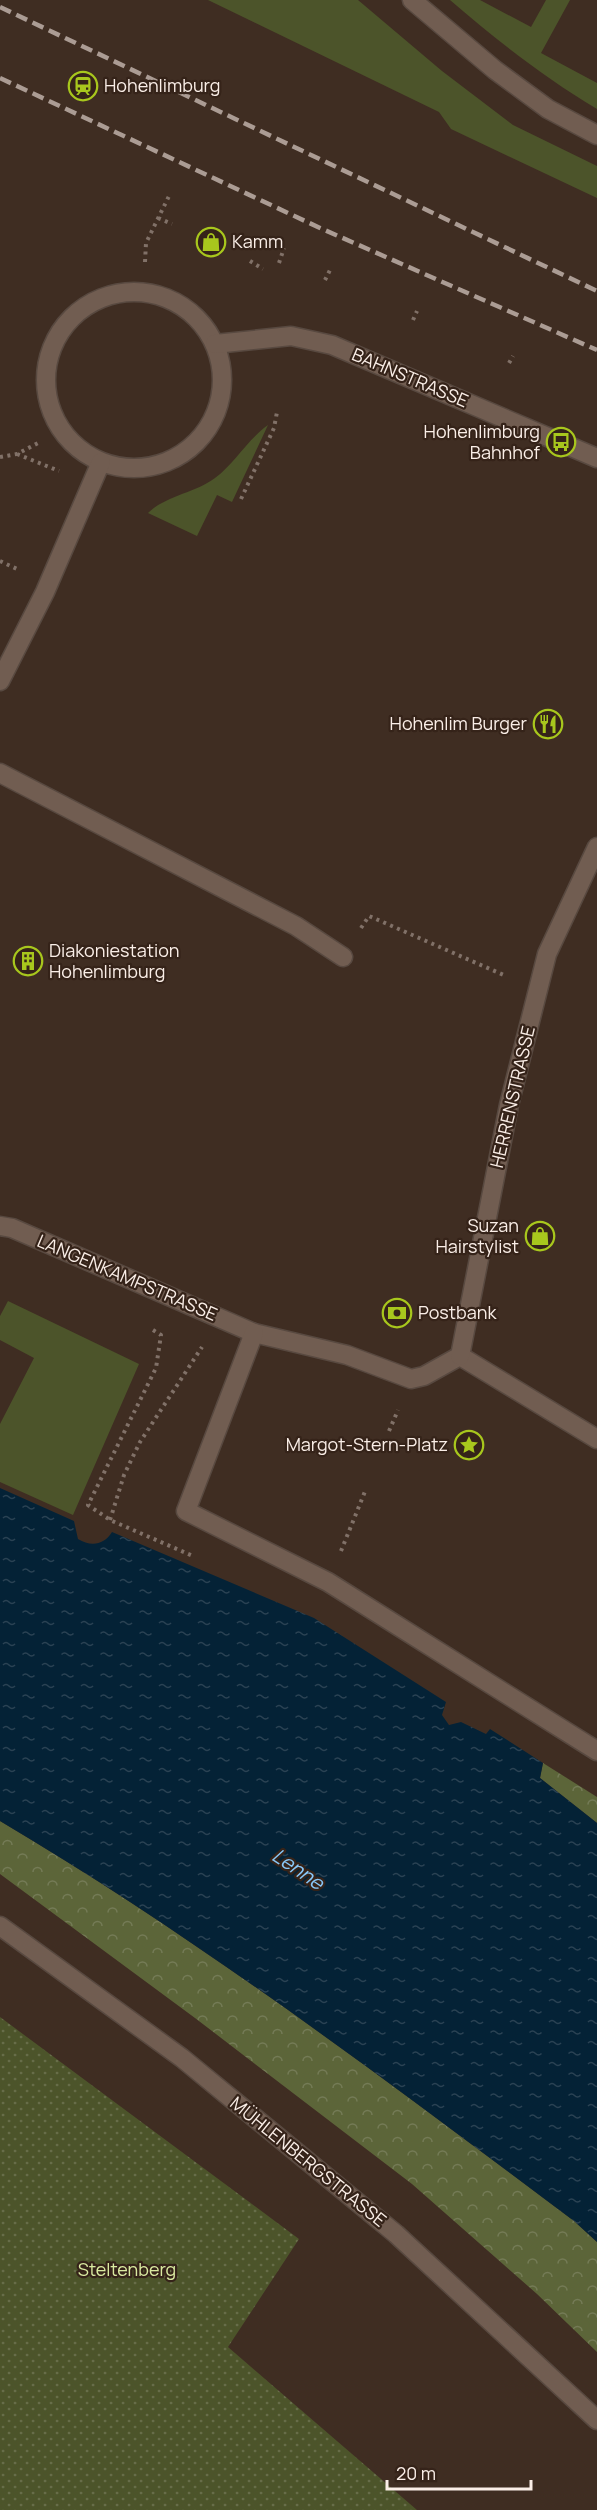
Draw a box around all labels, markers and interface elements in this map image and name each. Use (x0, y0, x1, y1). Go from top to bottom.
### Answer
station icon: Hohenlimburg (67, 70, 99, 102)
place label: Hohenlimburg (104, 73, 220, 97)
shop icon: Kamm (195, 226, 227, 258)
place label: Kamm (232, 229, 283, 253)
street label: BAHNSTRASSE (349, 342, 472, 412)
place label: Hohenlimburg Bahnhof (424, 419, 541, 464)
bus stop icon: Hohenlimburg Bahnhof (545, 426, 577, 458)
restaurant icon: Hohenlim Burger (532, 708, 564, 740)
place label: Hohenlim Burger (390, 711, 527, 735)
place label: Diakoniestation Hohenlimburg (49, 938, 180, 983)
building icon: Diakoniestation Hohenlimburg (12, 945, 44, 977)
street label: HERRENSTRASSE (484, 1024, 540, 1170)
place label: Suzan Hairstylist (435, 1213, 519, 1258)
shop icon: Suzan Hairstylist (524, 1220, 556, 1252)
street label: LANGENKAMPSTRASSE (34, 1228, 221, 1326)
bank icon: Postbank (381, 1297, 413, 1329)
place label: Postbank (418, 1300, 497, 1324)
place icon: Margot-Stern-Platz (453, 1429, 485, 1461)
place label: Margot-Stern-Platz (286, 1432, 448, 1456)
water label: Lenne (267, 1841, 331, 1896)
street label: MÜHLENBERGSTRASSE (226, 2091, 392, 2232)
park label: Steltenberg (78, 2257, 176, 2281)
scale bar (387, 2453, 531, 2491)
text: 20 m (396, 2461, 436, 2485)

